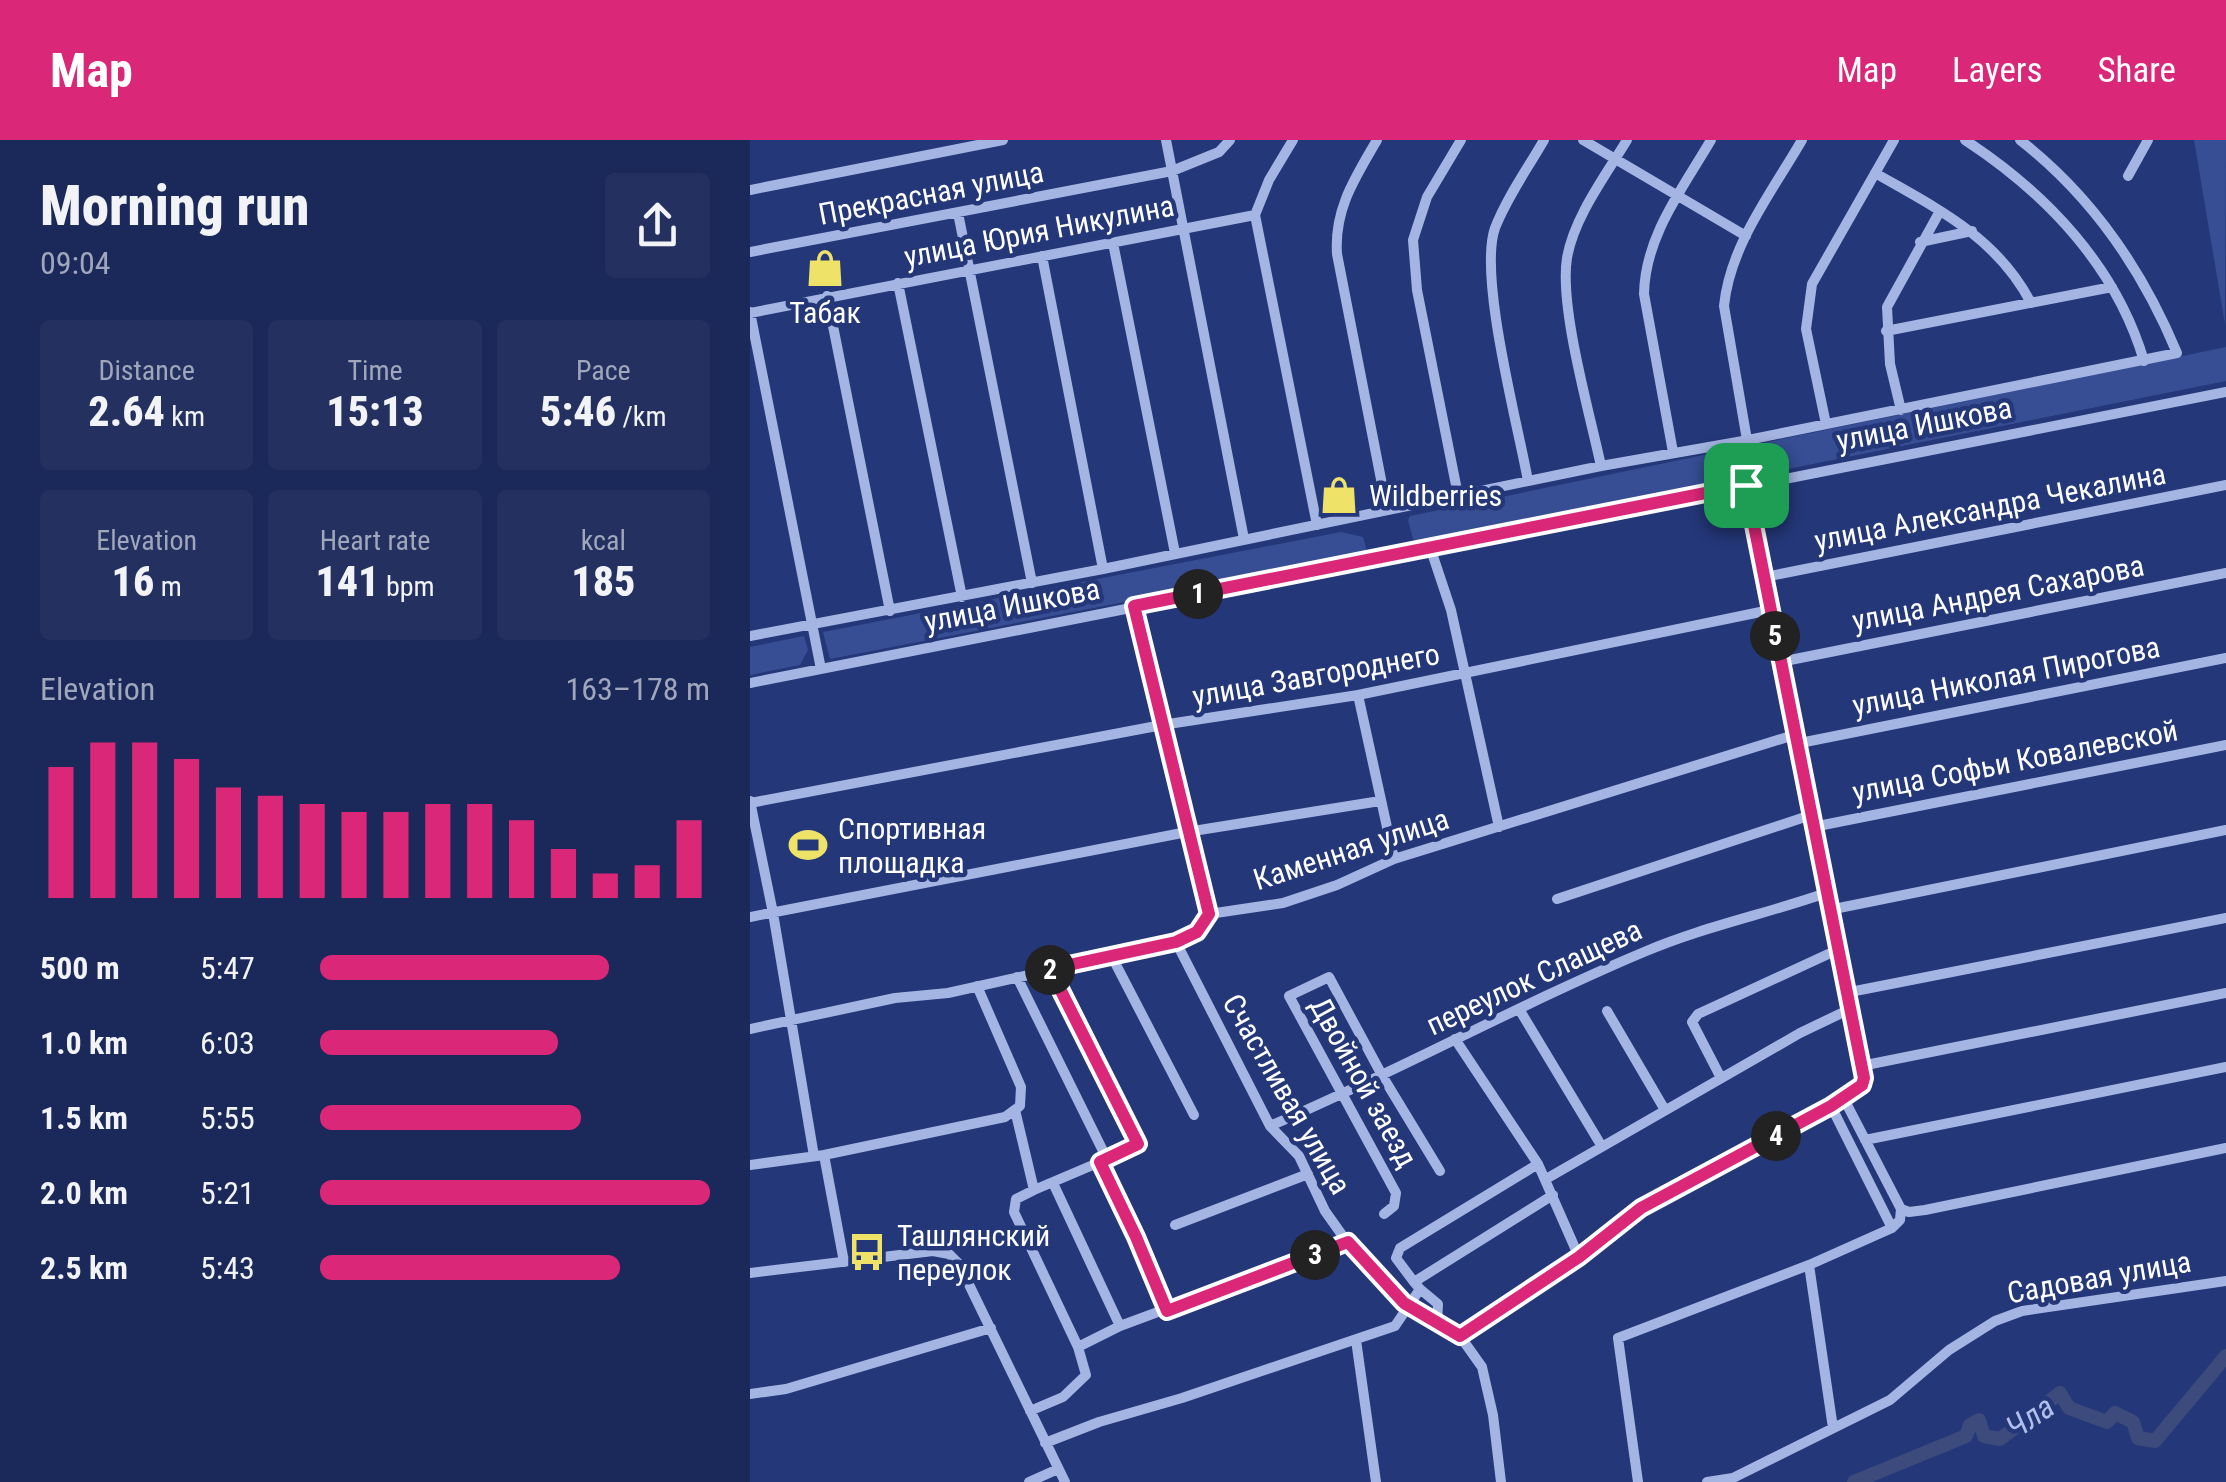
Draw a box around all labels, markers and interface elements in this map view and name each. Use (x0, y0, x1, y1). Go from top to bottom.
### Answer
text: Map (50, 42, 133, 99)
text: Map (1836, 50, 1897, 91)
text: Layers (1952, 50, 2042, 91)
text: Share (2097, 50, 2176, 91)
street label: Прекрасная улица (816, 154, 1046, 232)
button: share (605, 173, 710, 278)
text: Morning run (40, 174, 309, 238)
street label: улица Юрия Никулина (901, 188, 1177, 274)
text: 09:04 (40, 244, 111, 282)
shop icon: Табак (804, 247, 846, 289)
place label: Табак (789, 295, 861, 330)
text: Distance (98, 354, 195, 387)
text: Time (347, 354, 403, 387)
text: Pace (576, 354, 631, 387)
text: 2.64 (88, 387, 165, 436)
text: 15:13 (326, 387, 424, 436)
text: 5:46 (540, 387, 616, 436)
street label: улица Ишкова (1833, 390, 2015, 458)
text: km (165, 400, 205, 433)
text: /km (616, 400, 667, 433)
pin (1704, 443, 1789, 528)
street label: улица Александра Чекалина (1811, 456, 2169, 558)
icon: arrive (1719, 458, 1774, 513)
shop icon: Wildberries (1318, 474, 1360, 516)
place label: Wildberries (1369, 478, 1502, 513)
text: Elevation (96, 524, 197, 557)
text: Heart rate (320, 524, 430, 557)
text: kcal (581, 524, 626, 557)
street label: улица Андрея Сахарова (1849, 548, 2147, 638)
text: 16 (112, 557, 154, 606)
text: 141 (315, 557, 379, 606)
text: 185 (571, 557, 635, 606)
pin: 1 (1173, 569, 1223, 619)
text: m (154, 570, 182, 603)
text: bpm (379, 570, 435, 603)
street label: улица Ишкова (921, 571, 1103, 639)
text: 1 (1191, 577, 1205, 610)
pin: 5 (1750, 611, 1800, 661)
text: 5 (1768, 619, 1782, 652)
street label: улица Николая Пирогова (1849, 629, 2163, 723)
street label: улица Завгороднего (1190, 636, 1442, 714)
text: Elevation (40, 670, 155, 708)
text: 163–178 m (565, 670, 710, 708)
street label: улица Софьи Ковалевской (1849, 712, 2181, 810)
street label: Каменная улица (1249, 801, 1453, 897)
place label: Спортивная площадка (838, 811, 986, 880)
sports icon: Спортивная площадка (787, 824, 829, 866)
street label: переулок Слащева (1421, 912, 1647, 1042)
pin: 2 (1025, 945, 1075, 995)
text: 500 m (40, 949, 120, 987)
text: 5:47 (200, 949, 255, 987)
text: 2 (1043, 953, 1057, 986)
street label: Счастливая улица (1216, 988, 1358, 1200)
street label: Двойной заезд (1303, 991, 1425, 1173)
text: 1.0 km (40, 1024, 128, 1062)
text: 6:03 (200, 1024, 255, 1062)
text: 1.5 km (40, 1099, 128, 1137)
text: 5:55 (200, 1099, 255, 1137)
pin: 4 (1751, 1111, 1801, 1161)
text: 4 (1769, 1119, 1783, 1152)
text: 2.0 km (40, 1174, 128, 1212)
text: 5:21 (200, 1174, 255, 1212)
place label: Ташлянский переулок (897, 1218, 1050, 1287)
pin: 3 (1290, 1230, 1340, 1280)
bus stop icon: Ташлянский переулок (846, 1231, 888, 1273)
text: 3 (1308, 1238, 1322, 1271)
street label: Садовая улица (2004, 1244, 2194, 1310)
text: 2.5 km (40, 1249, 128, 1287)
text: 5:43 (200, 1249, 255, 1287)
water label: Чла (1999, 1387, 2061, 1447)

